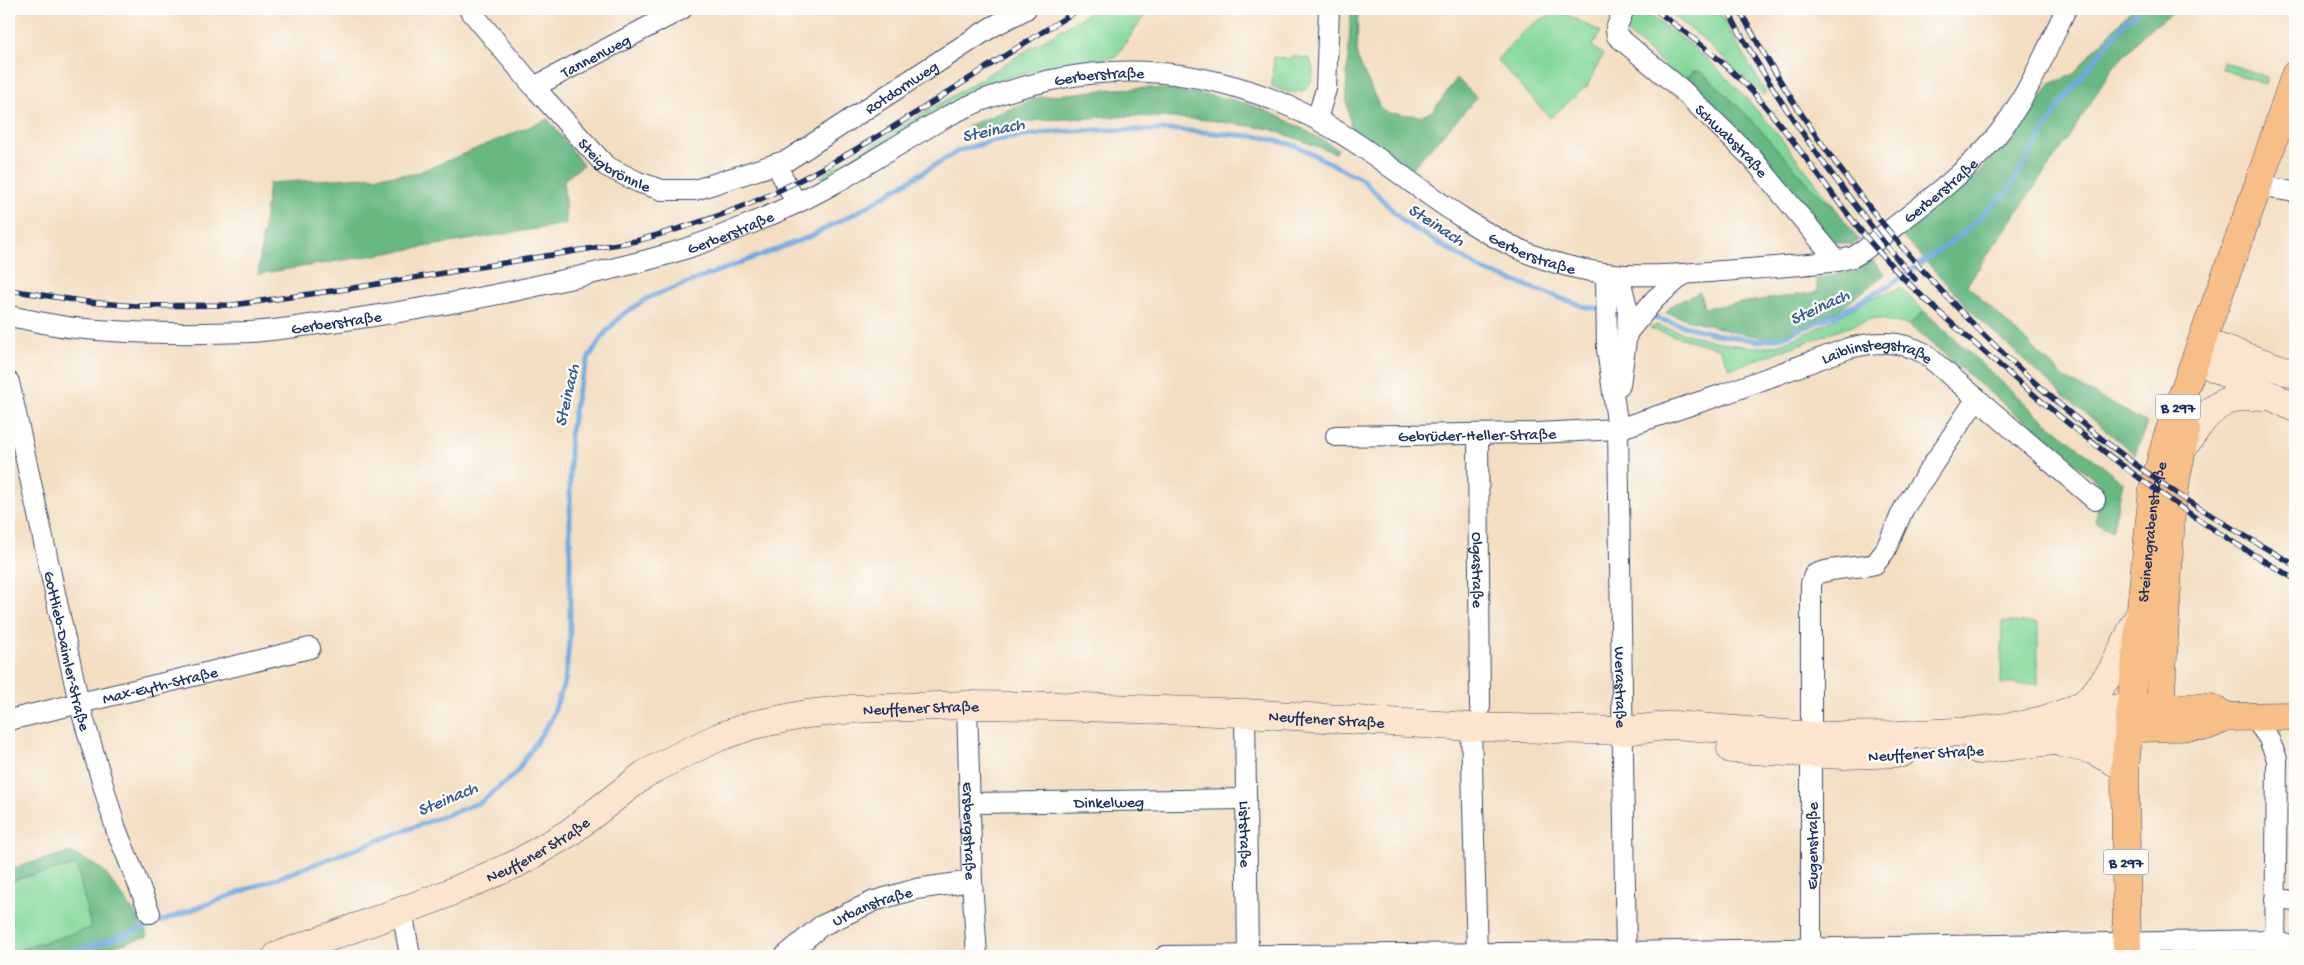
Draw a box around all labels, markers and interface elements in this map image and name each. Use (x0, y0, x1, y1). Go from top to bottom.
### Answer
street label: Tannenweg (558, 32, 635, 84)
street label: Rotdornweg (862, 58, 943, 120)
street label: Gerberstraße (1053, 66, 1145, 92)
street label: Schwabstraße (1689, 102, 1771, 183)
water label: Steinach (960, 115, 1027, 148)
street label: Steigbrönnle (572, 136, 653, 199)
street label: Gerberstraße (1901, 155, 1984, 229)
water label: Steinach (1403, 200, 1468, 252)
street label: Gerberstraße (685, 208, 778, 260)
street label: Gerberstraße (1484, 229, 1578, 281)
water label: Steinach (1787, 285, 1853, 331)
street label: Gerberstraße (290, 309, 384, 341)
street label: Laiblinstegstraße (1820, 337, 1936, 370)
water label: Steinach (551, 362, 586, 429)
road number: B 297 (2156, 394, 2200, 420)
street label: Gebrüder-Heller-Straße (1398, 426, 1557, 448)
street label: Steinengrabenstraße (2136, 459, 2173, 603)
street label: Olgastraße (1466, 532, 1485, 609)
street label: Gottlieb-Daimler-Straße (37, 570, 93, 734)
street label: Werastraße (1608, 646, 1629, 729)
street label: Max-Eyth-Straße (101, 664, 221, 710)
street label: Neuffener Straße (863, 699, 980, 722)
street label: Neuffener Straße (1268, 708, 1386, 735)
street label: Neuffener Straße (1868, 743, 1985, 768)
water label: Steinach (415, 778, 481, 822)
street label: Ersbergstraße (956, 782, 978, 881)
street label: Dinkelweg (1073, 794, 1144, 815)
street label: Liststraße (1233, 801, 1253, 868)
street label: Eugenstraße (1805, 802, 1824, 890)
street label: Neuffener Straße (484, 814, 595, 889)
road number: B 297 (2104, 850, 2148, 874)
street label: Urbanstraße (830, 884, 916, 932)

